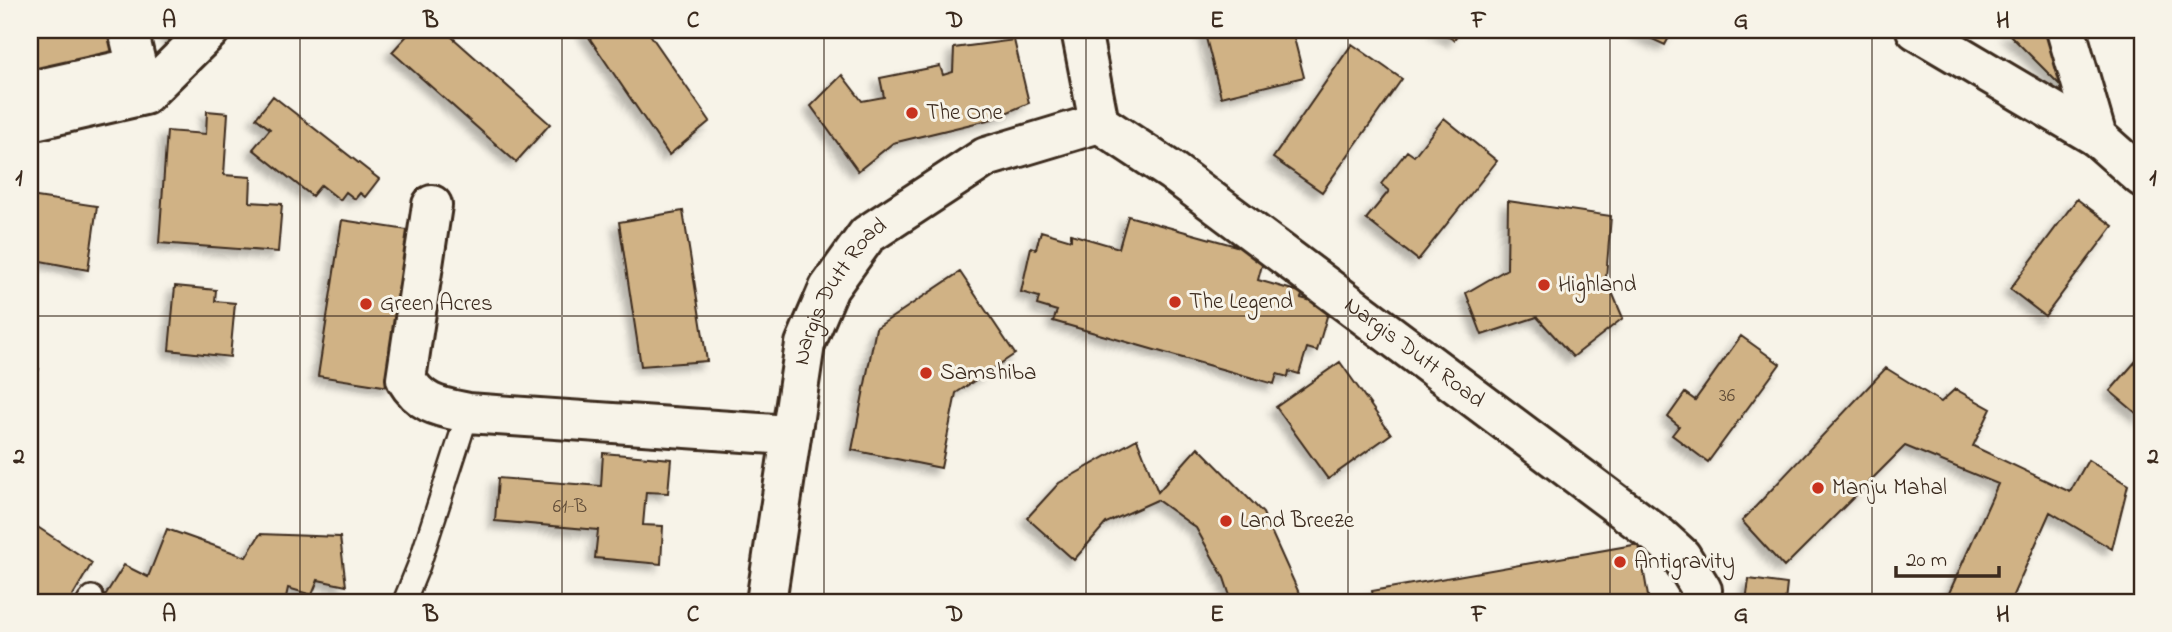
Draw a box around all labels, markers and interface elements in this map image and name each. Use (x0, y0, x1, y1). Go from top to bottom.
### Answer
text: A (162, 5, 176, 38)
text: B (422, 5, 439, 38)
text: C (687, 5, 700, 38)
text: D (946, 5, 963, 38)
text: E (1210, 5, 1224, 38)
text: F (1471, 5, 1487, 38)
text: G (1734, 5, 1748, 38)
text: H (1996, 5, 2010, 38)
place label: The One (926, 97, 1004, 130)
marker: The One (904, 105, 920, 121)
text: 1 (15, 163, 23, 196)
text: 1 (2149, 163, 2157, 196)
street label: Nargis Dutt Road (786, 210, 894, 367)
place label: Highland (1558, 269, 1636, 303)
marker: Highland (1536, 277, 1552, 293)
place label: The Legend (1189, 286, 1293, 320)
place label: Green Acres (380, 288, 493, 321)
street label: Nargis Dutt Road (1337, 289, 1492, 417)
marker: The Legend (1167, 294, 1183, 310)
marker: Green Acres (358, 296, 374, 312)
place label: Samshiba (940, 357, 1036, 390)
marker: Samshiba (918, 365, 934, 381)
house number: 36 (1719, 383, 1735, 410)
text: 2 (12, 441, 25, 474)
text: 2 (2146, 441, 2159, 474)
place label: Manju Mahal (1832, 472, 1947, 505)
marker: Manju Mahal (1810, 480, 1826, 496)
house number: 61-B (553, 494, 587, 521)
place label: Land Breeze (1240, 505, 1355, 538)
marker: Land Breeze (1218, 513, 1234, 529)
scale bar (1896, 534, 1999, 578)
place label: Antigravity (1634, 546, 1735, 581)
text: 20 m (1906, 546, 1947, 576)
marker: Antigravity (1612, 554, 1628, 570)
text: A (162, 599, 176, 632)
text: B (422, 599, 439, 632)
text: C (687, 599, 700, 632)
text: D (946, 599, 963, 632)
text: E (1210, 599, 1224, 632)
text: F (1471, 599, 1487, 632)
text: G (1734, 599, 1748, 632)
text: H (1996, 599, 2010, 632)

